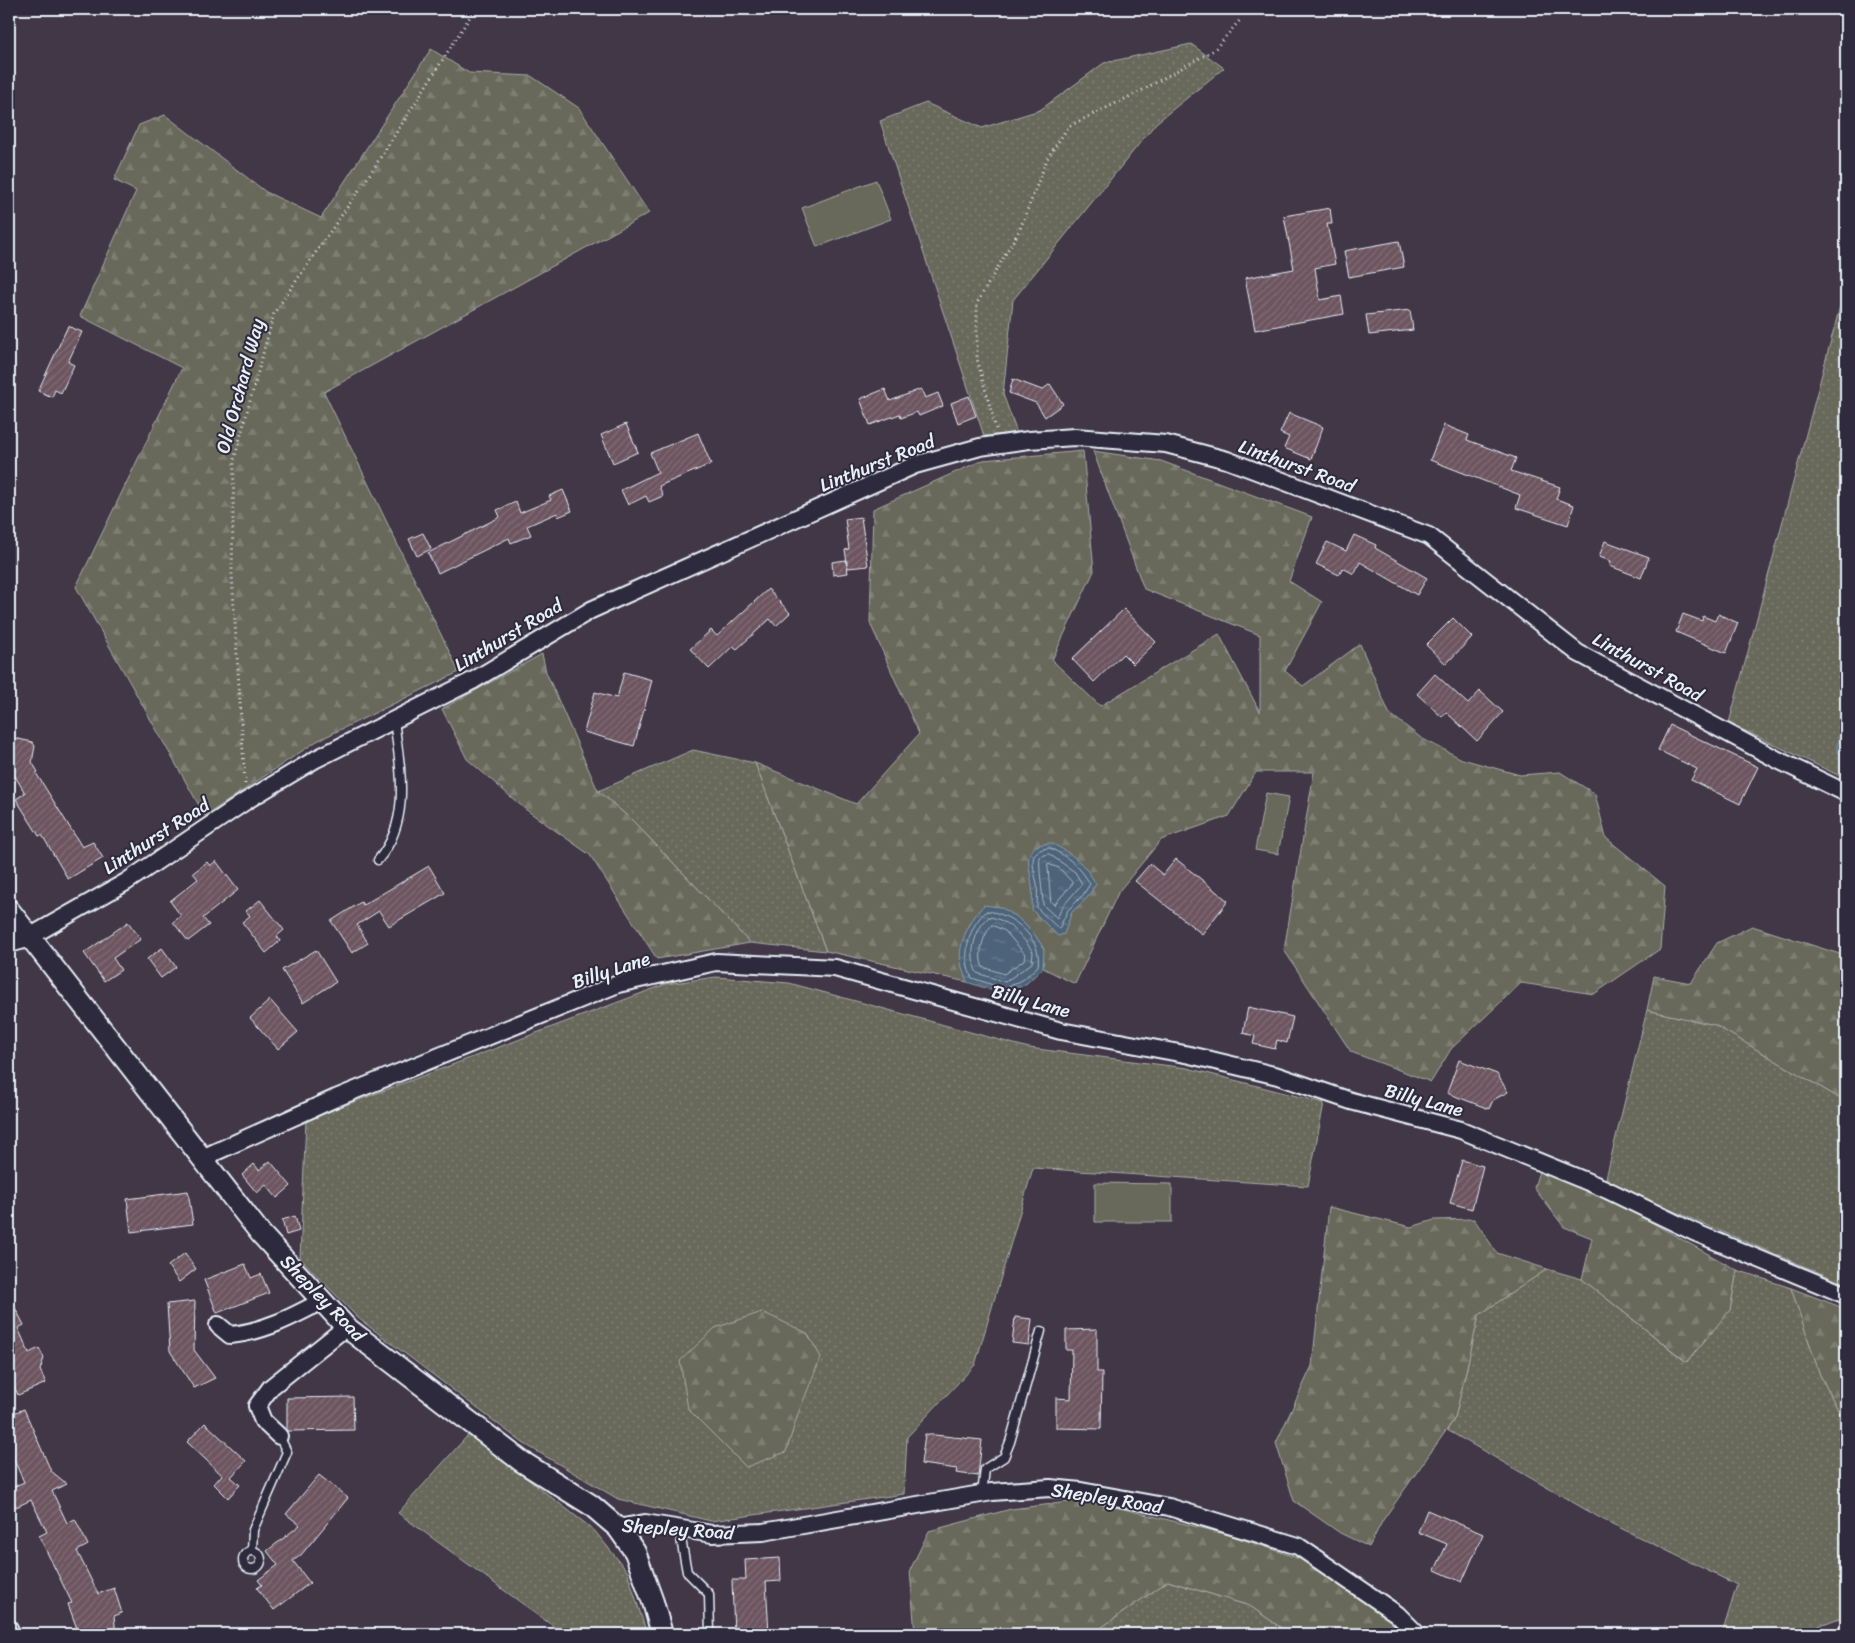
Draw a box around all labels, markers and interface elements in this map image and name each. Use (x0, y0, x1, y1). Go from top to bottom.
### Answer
street label: Old Orchard Way (206, 315, 274, 457)
street label: Linthurst Road (814, 424, 942, 501)
street label: Linthurst Road (1234, 430, 1362, 503)
street label: Linthurst Road (447, 588, 571, 681)
street label: Linthurst Road (1587, 623, 1711, 712)
street label: Linthurst Road (96, 788, 218, 883)
street label: Billy Lane (568, 942, 654, 998)
street label: Billy Lane (988, 975, 1074, 1027)
street label: Billy Lane (1381, 1074, 1467, 1126)
street label: Shepley Road (272, 1246, 375, 1351)
street label: Shepley Road (1049, 1473, 1166, 1523)
street label: Shepley Road (621, 1509, 736, 1549)

